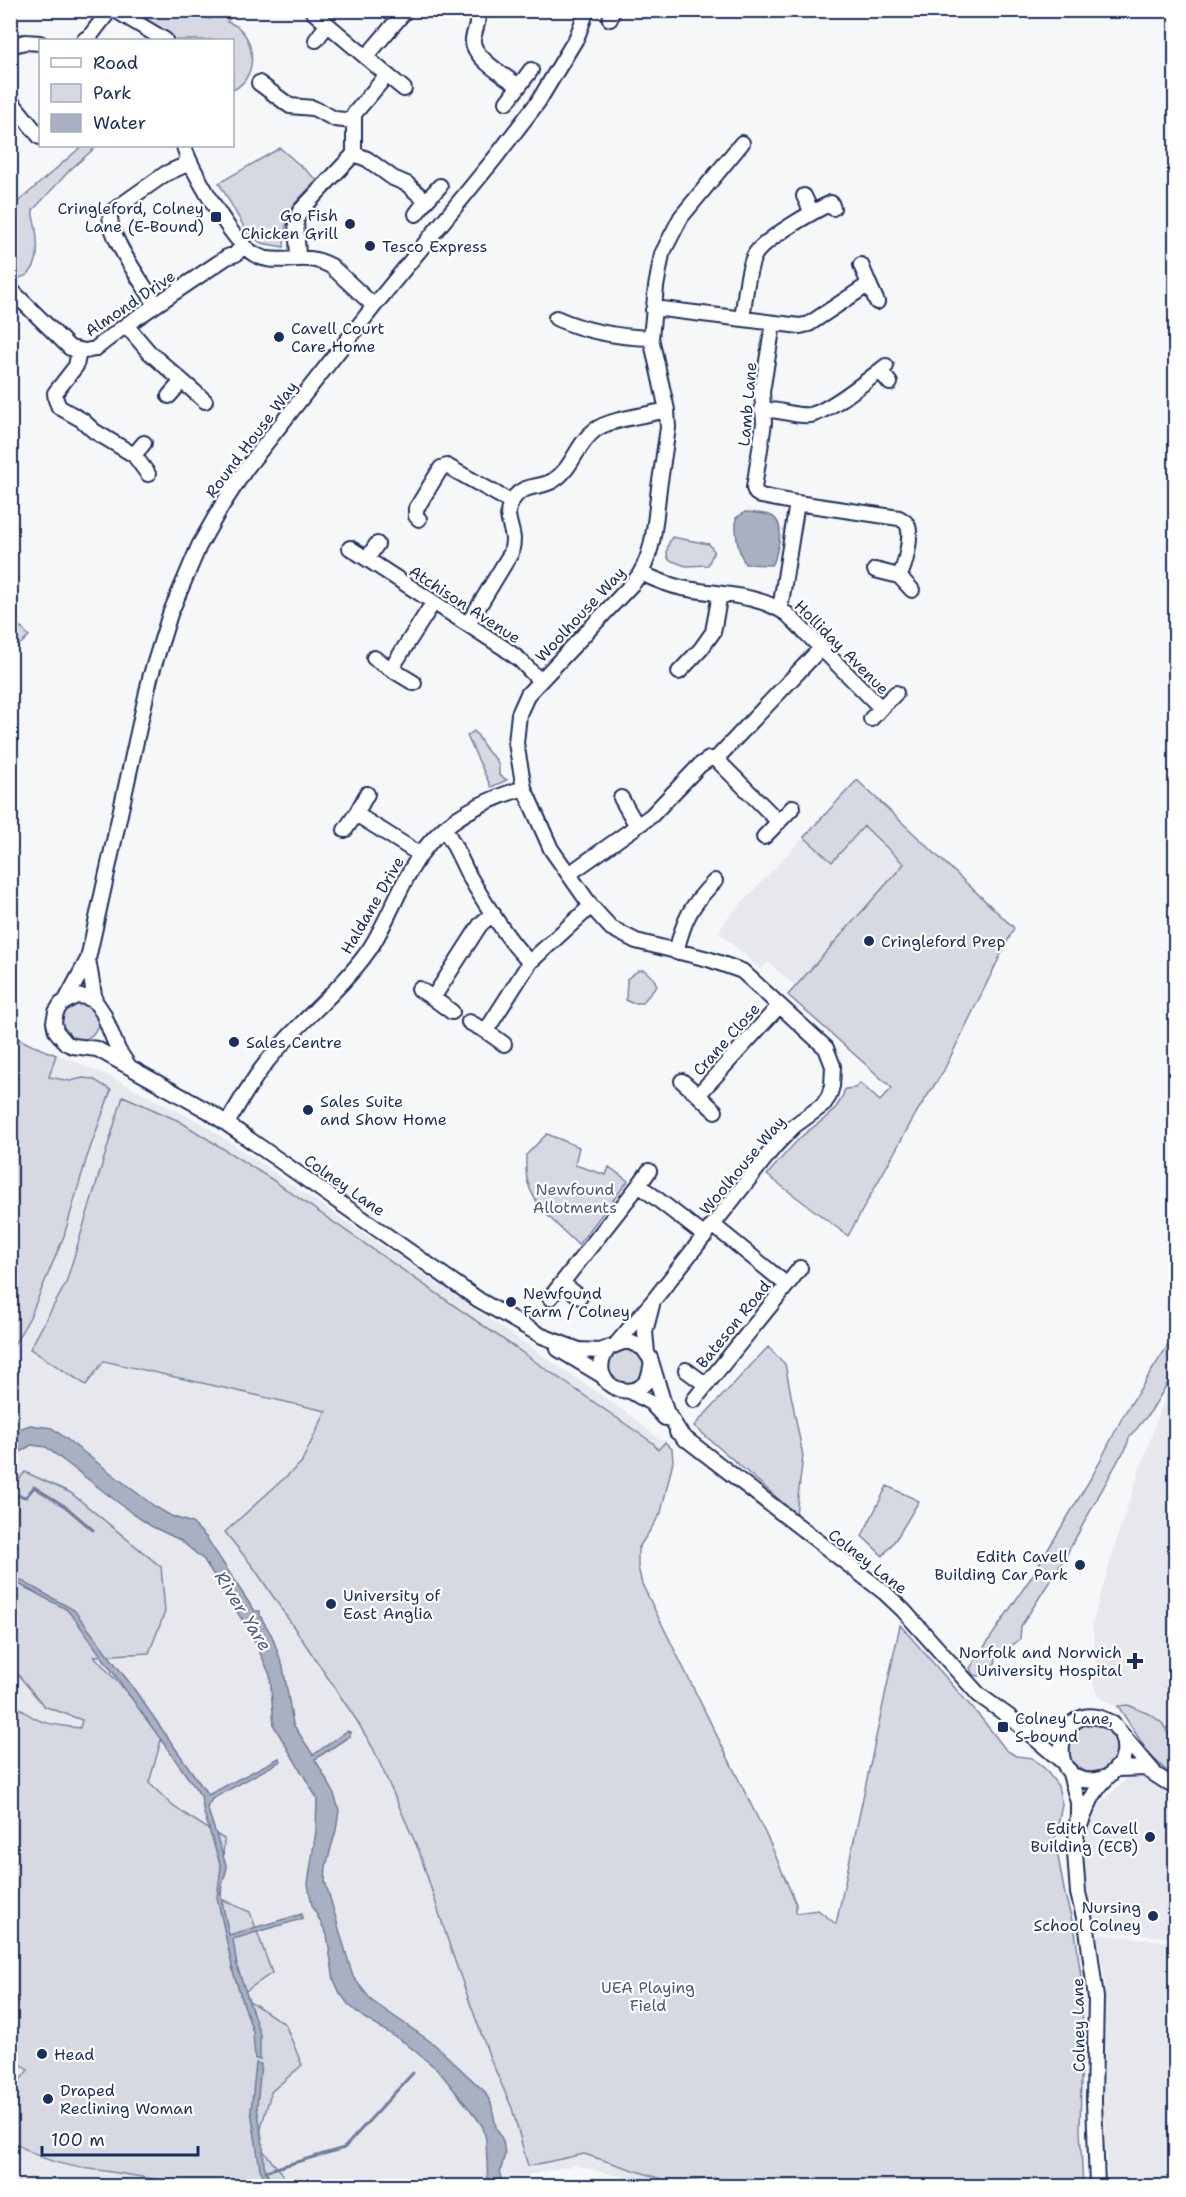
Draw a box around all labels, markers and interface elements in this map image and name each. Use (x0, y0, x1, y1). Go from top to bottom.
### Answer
legend (39, 39, 234, 147)
text: Road (93, 51, 138, 75)
text: Park (93, 81, 132, 105)
text: Water (93, 111, 146, 135)
place label: Cringleford, Colney Lane (E-Bound) (58, 198, 204, 237)
place label: Go Fish Chicken Grill (241, 205, 338, 244)
marker: Cringleford, Colney Lane (E-Bound) (209, 210, 223, 224)
marker: Go Fish Chicken Grill (343, 217, 357, 231)
place label: Tesco Express (382, 236, 488, 257)
marker: Tesco Express (363, 239, 377, 253)
street label: Almond Drive (81, 266, 179, 341)
place label: Cavell Court Care Home (291, 318, 385, 357)
marker: Cavell Court Care Home (272, 330, 286, 344)
street label: Lamb Lane (733, 361, 762, 447)
street label: Round House Way (201, 377, 302, 502)
street label: Atchison Avenue (405, 561, 524, 648)
street label: Woolhouse Way (531, 562, 630, 667)
street label: Holliday Avenue (790, 595, 894, 699)
street label: Haldane Drive (336, 853, 409, 958)
place label: Cringleford Prep (881, 931, 1006, 952)
marker: Cringleford Prep (862, 934, 876, 948)
street label: Crane Close (688, 999, 764, 1080)
place label: Sales Centre (246, 1032, 342, 1053)
marker: Sales Centre (227, 1035, 241, 1049)
place label: Sales Suite and Show Home (320, 1091, 447, 1130)
marker: Sales Suite and Show Home (301, 1103, 315, 1117)
street label: Woolhouse Way (695, 1111, 790, 1219)
street label: Colney Lane (300, 1150, 389, 1221)
park label: Newfound Allotments (533, 1179, 617, 1218)
street label: Bateson Road (692, 1276, 775, 1373)
place label: Newfound Farm / Colney (523, 1283, 630, 1322)
marker: Newfound Farm / Colney (504, 1295, 518, 1309)
street label: Colney Lane (824, 1524, 911, 1599)
place label: Edith Cavell Building Car Park (935, 1546, 1068, 1585)
marker: Edith Cavell Building Car Park (1073, 1558, 1087, 1572)
water label: River Yare (209, 1567, 277, 1655)
place label: University of East Anglia (343, 1585, 442, 1624)
marker: University of East Anglia (324, 1597, 338, 1611)
place label: Norfolk and Norwich University Hospital (959, 1642, 1122, 1681)
marker: Norfolk and Norwich University Hospital (1126, 1652, 1144, 1670)
place label: Colney Lane, S-bound (1015, 1708, 1113, 1747)
marker: Colney Lane, S-bound (996, 1720, 1010, 1734)
place label: Edith Cavell Building (ECB) (1030, 1818, 1138, 1857)
marker: Edith Cavell Building (ECB) (1143, 1830, 1157, 1844)
place label: Nursing School Colney (1034, 1897, 1141, 1936)
marker: Nursing School Colney (1146, 1909, 1160, 1923)
park label: UEA Playing Field (601, 1977, 695, 2016)
street label: Colney Lane (1067, 1978, 1090, 2072)
place label: Head (54, 2044, 94, 2065)
marker: Head (35, 2047, 49, 2061)
place label: Draped Reclining Woman (60, 2080, 193, 2119)
marker: Draped Reclining Woman (41, 2092, 55, 2106)
scale bar (42, 2119, 198, 2157)
text: 100 m (51, 2128, 105, 2152)

